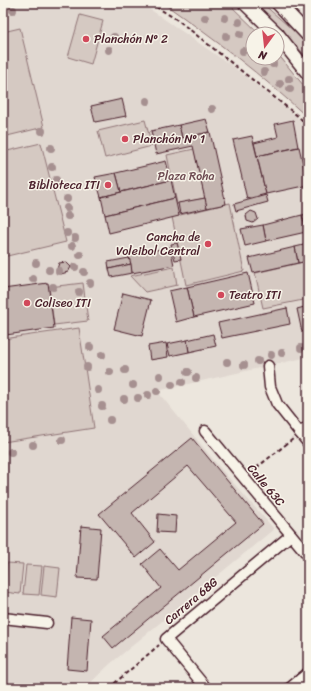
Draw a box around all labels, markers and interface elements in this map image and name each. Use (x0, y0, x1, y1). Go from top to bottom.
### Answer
north arrow (245, 26, 285, 66)
place label: Planchón Nº 2 (94, 28, 168, 50)
marker: Planchón Nº 2 (81, 34, 91, 44)
text: N (256, 45, 270, 66)
place label: Planchón Nº 1 (133, 128, 205, 150)
marker: Planchón Nº 1 (120, 134, 130, 144)
park label: Plaza Roha (157, 165, 215, 187)
place label: Biblioteca ITI (29, 174, 100, 196)
marker: Biblioteca ITI (103, 180, 113, 190)
place label: Cancha de Voleibol Central (116, 226, 201, 262)
marker: Cancha de Voleibol Central (203, 239, 213, 249)
place label: Teatro ITI (229, 284, 281, 306)
marker: Teatro ITI (216, 290, 226, 300)
place label: Coliseo ITI (35, 292, 91, 314)
marker: Coliseo ITI (22, 298, 32, 308)
street label: Calle 63C (241, 459, 291, 512)
street label: Carrera 68G (159, 571, 223, 630)

